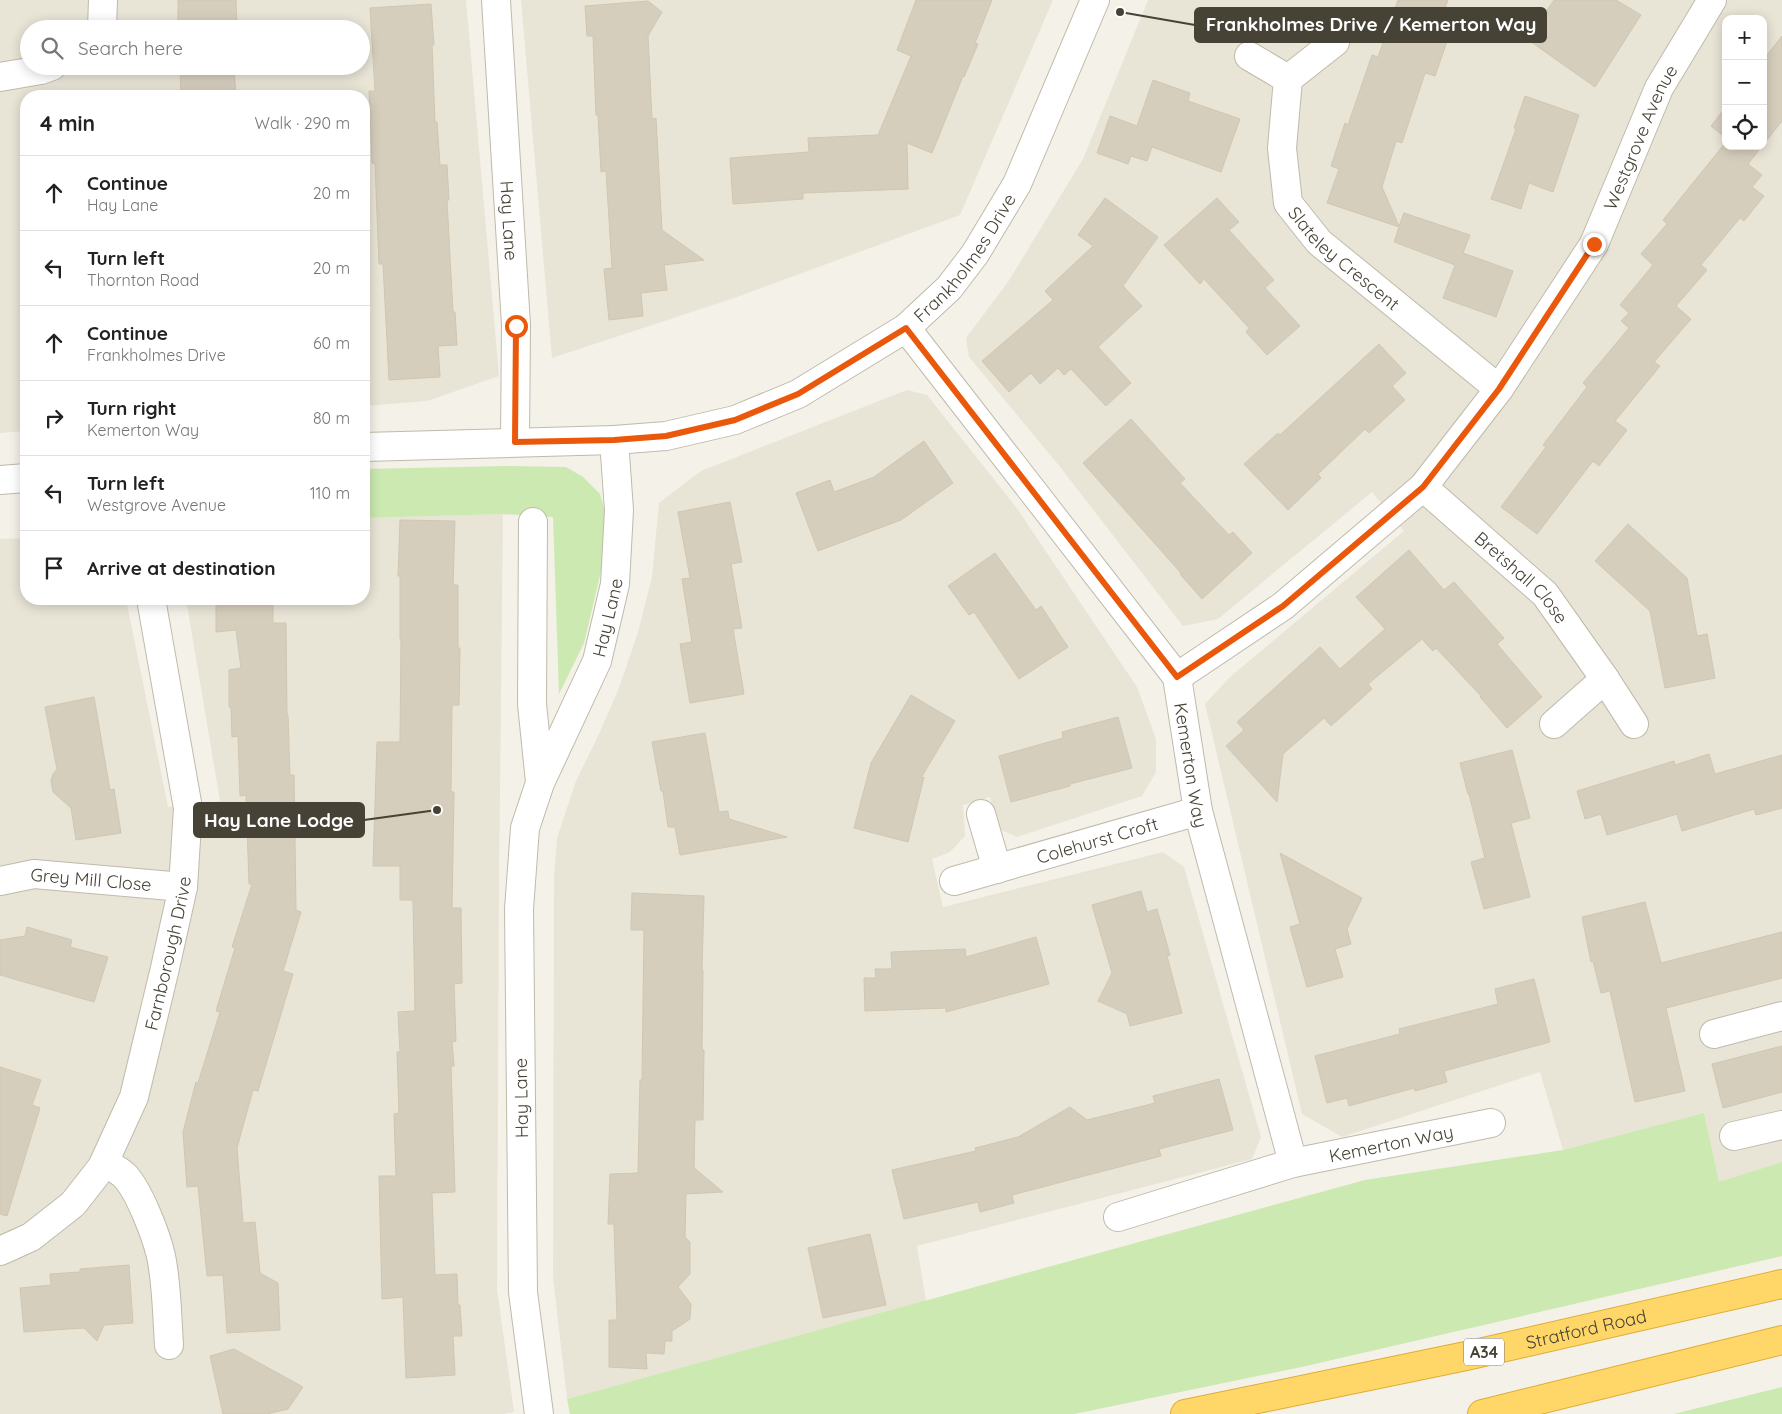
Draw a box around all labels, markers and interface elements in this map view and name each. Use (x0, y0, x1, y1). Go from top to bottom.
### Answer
callout: Frankholmes Drive / Kemerton Way (1195, 8, 1546, 42)
text: Frankholmes Drive / Kemerton Way (1206, 12, 1536, 36)
map controls (1722, 15, 1767, 150)
button: + (1722, 15, 1767, 60)
search box (20, 20, 370, 75)
icon: search (38, 34, 66, 62)
text: Search here (78, 36, 183, 60)
street label: Westgrove Avenue (1598, 60, 1682, 213)
button: − (1722, 60, 1767, 105)
button: locate (1722, 105, 1767, 150)
text: 4 min (40, 110, 95, 136)
text: Walk · 290 m (255, 113, 350, 133)
text: Continue (87, 171, 168, 195)
icon: ahead (40, 179, 68, 207)
street label: Hay Lane (496, 180, 524, 261)
text: 20 m (313, 183, 350, 203)
street label: Frankholmes Drive (908, 189, 1020, 327)
text: Hay Lane (87, 195, 158, 215)
street label: Slateley Crescent (1284, 202, 1405, 315)
route end (1583, 233, 1606, 256)
text: Turn left (87, 246, 165, 270)
icon: left (40, 254, 68, 282)
text: 20 m (313, 258, 350, 278)
text: Thornton Road (87, 270, 199, 290)
route start (505, 315, 528, 338)
text: Continue (87, 321, 168, 345)
icon: ahead (40, 329, 68, 357)
text: 60 m (313, 333, 350, 353)
text: Frankholmes Drive (87, 345, 226, 365)
text: Turn right (87, 396, 176, 420)
icon: right (40, 404, 68, 432)
text: 80 m (313, 408, 350, 428)
text: Kemerton Way (87, 420, 199, 440)
text: Turn left (87, 471, 165, 495)
icon: left (40, 479, 68, 507)
text: 110 m (310, 483, 350, 503)
text: Westgrove Avenue (87, 495, 226, 515)
street label: Bretshall Close (1470, 526, 1574, 628)
icon: arrive (40, 554, 68, 582)
text: Arrive at destination (87, 556, 276, 580)
street label: Hay Lane (587, 578, 627, 659)
street label: Kemerton Way (1170, 701, 1213, 830)
callout: Hay Lane Lodge (194, 803, 364, 837)
text: Hay Lane Lodge (204, 808, 354, 832)
street label: Colehurst Croft (1034, 812, 1161, 868)
street label: Grey Mill Close (30, 862, 153, 896)
street label: Farnborough Drive (139, 876, 195, 1033)
street label: Hay Lane (509, 1058, 533, 1138)
street label: Kemerton Way (1327, 1119, 1455, 1167)
street label: Stratford Road (1523, 1304, 1649, 1354)
road number: A34 (1464, 1338, 1504, 1365)

